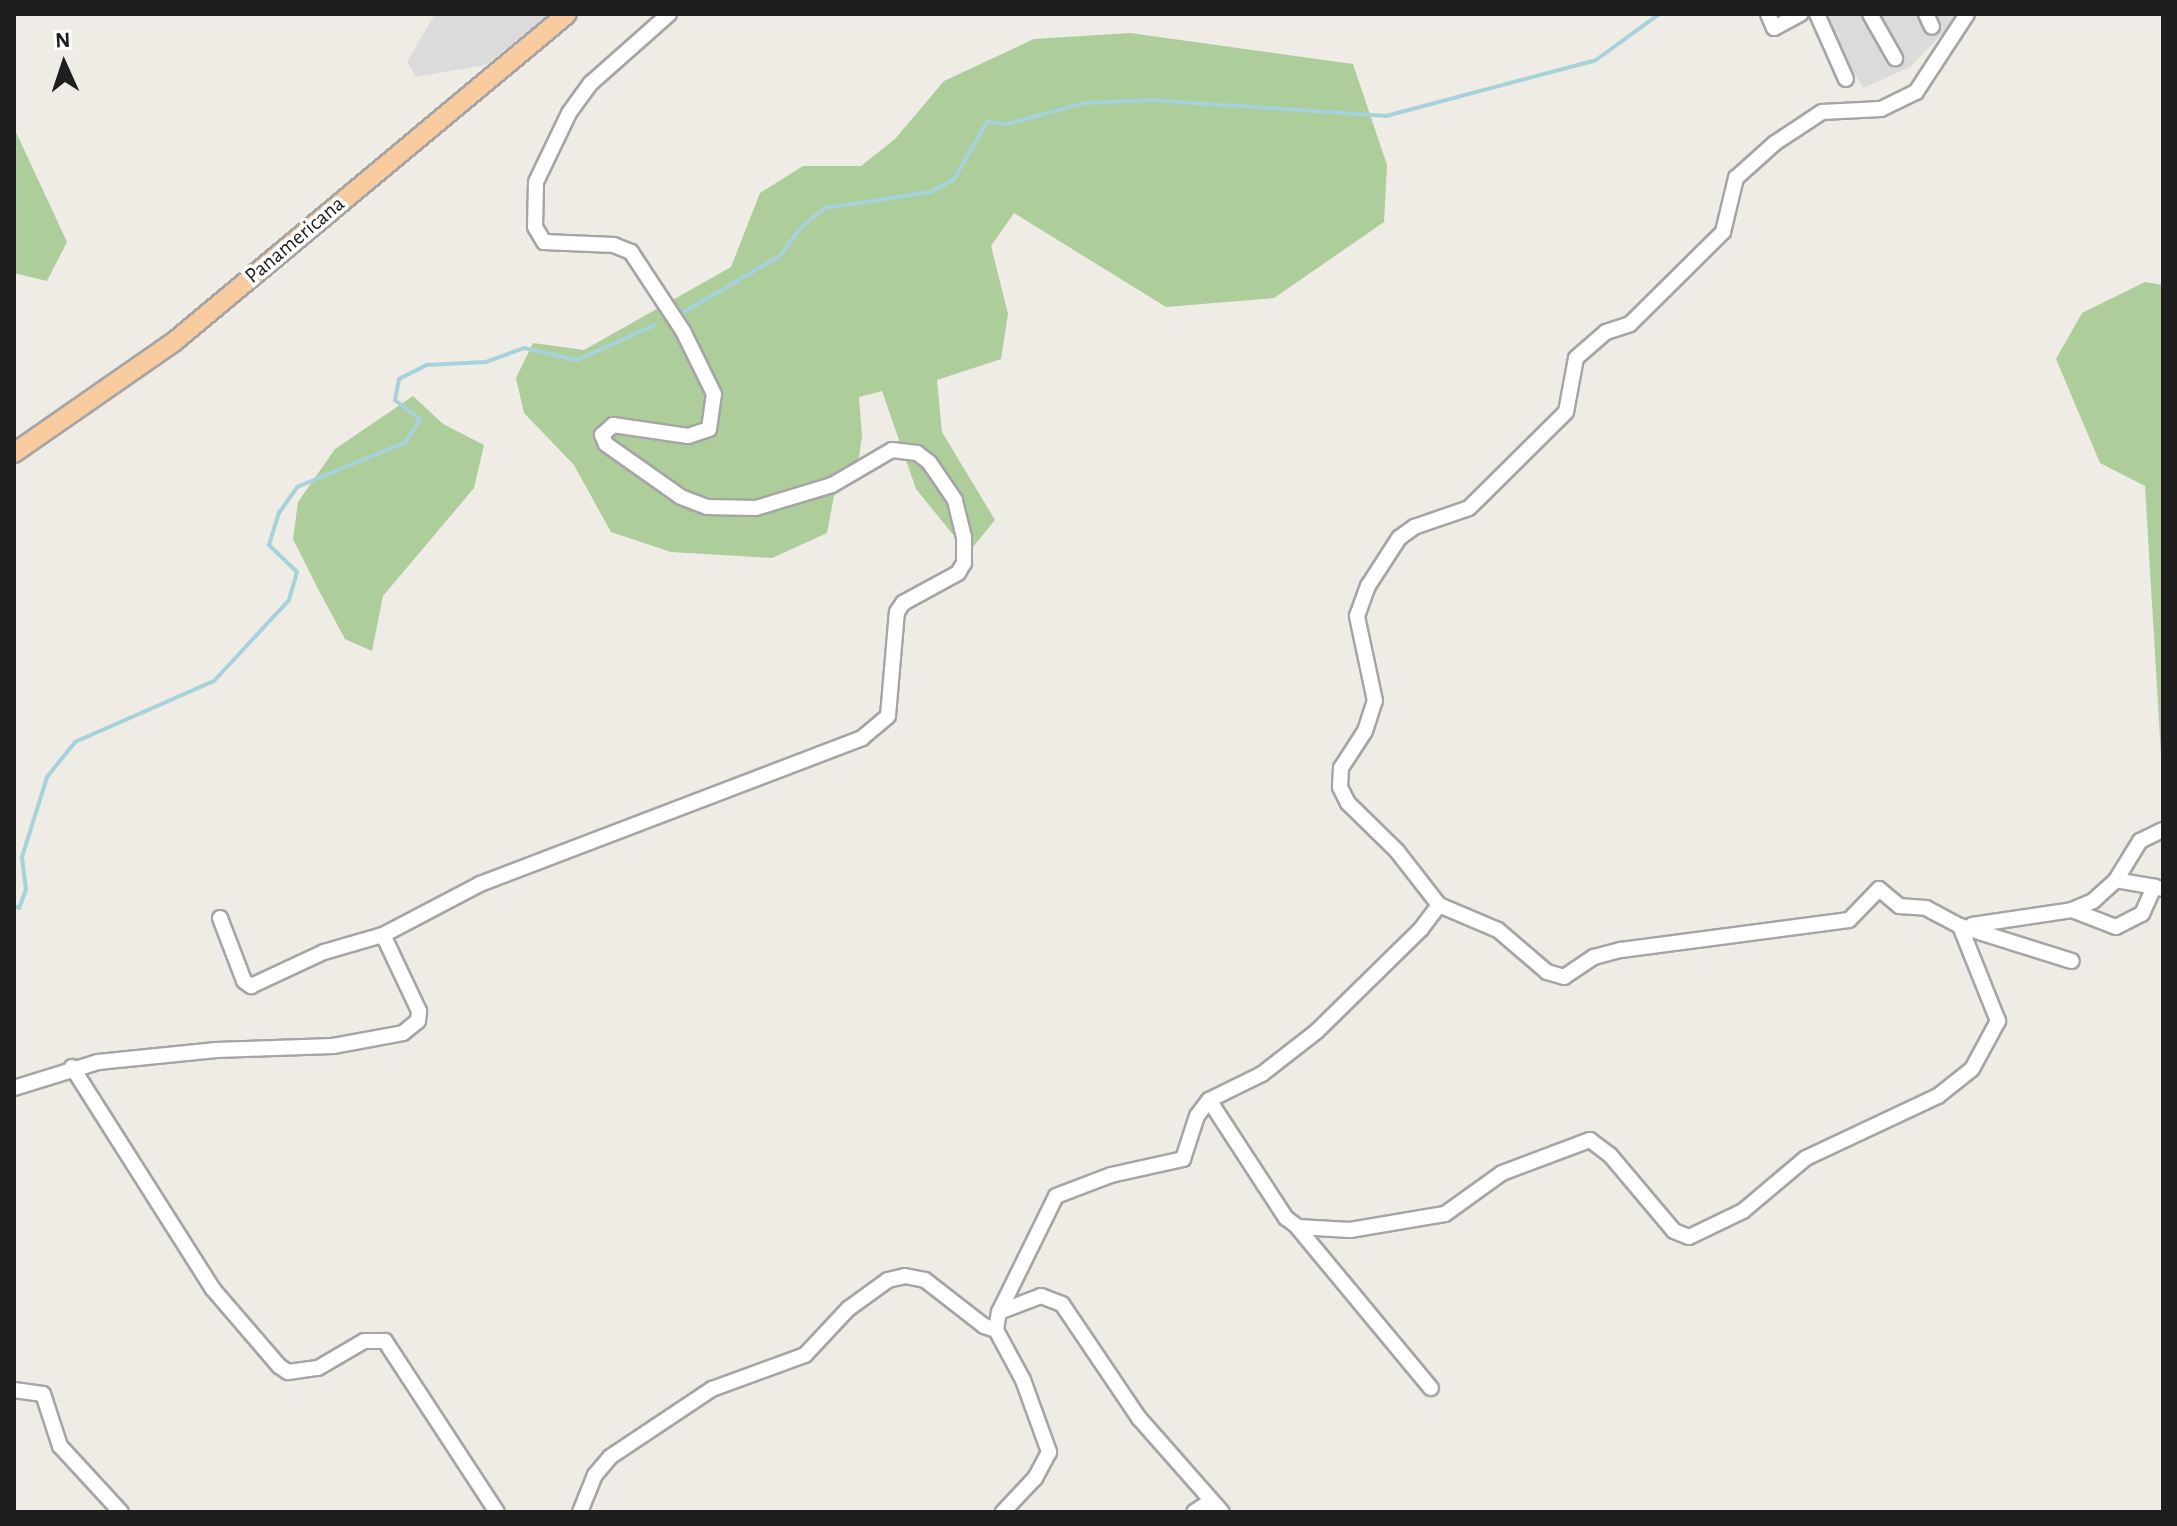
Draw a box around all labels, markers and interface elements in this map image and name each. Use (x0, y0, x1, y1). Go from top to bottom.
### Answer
north arrow (24, 24, 104, 104)
text: N (55, 29, 71, 51)
street label: Panamericana (240, 191, 350, 289)

